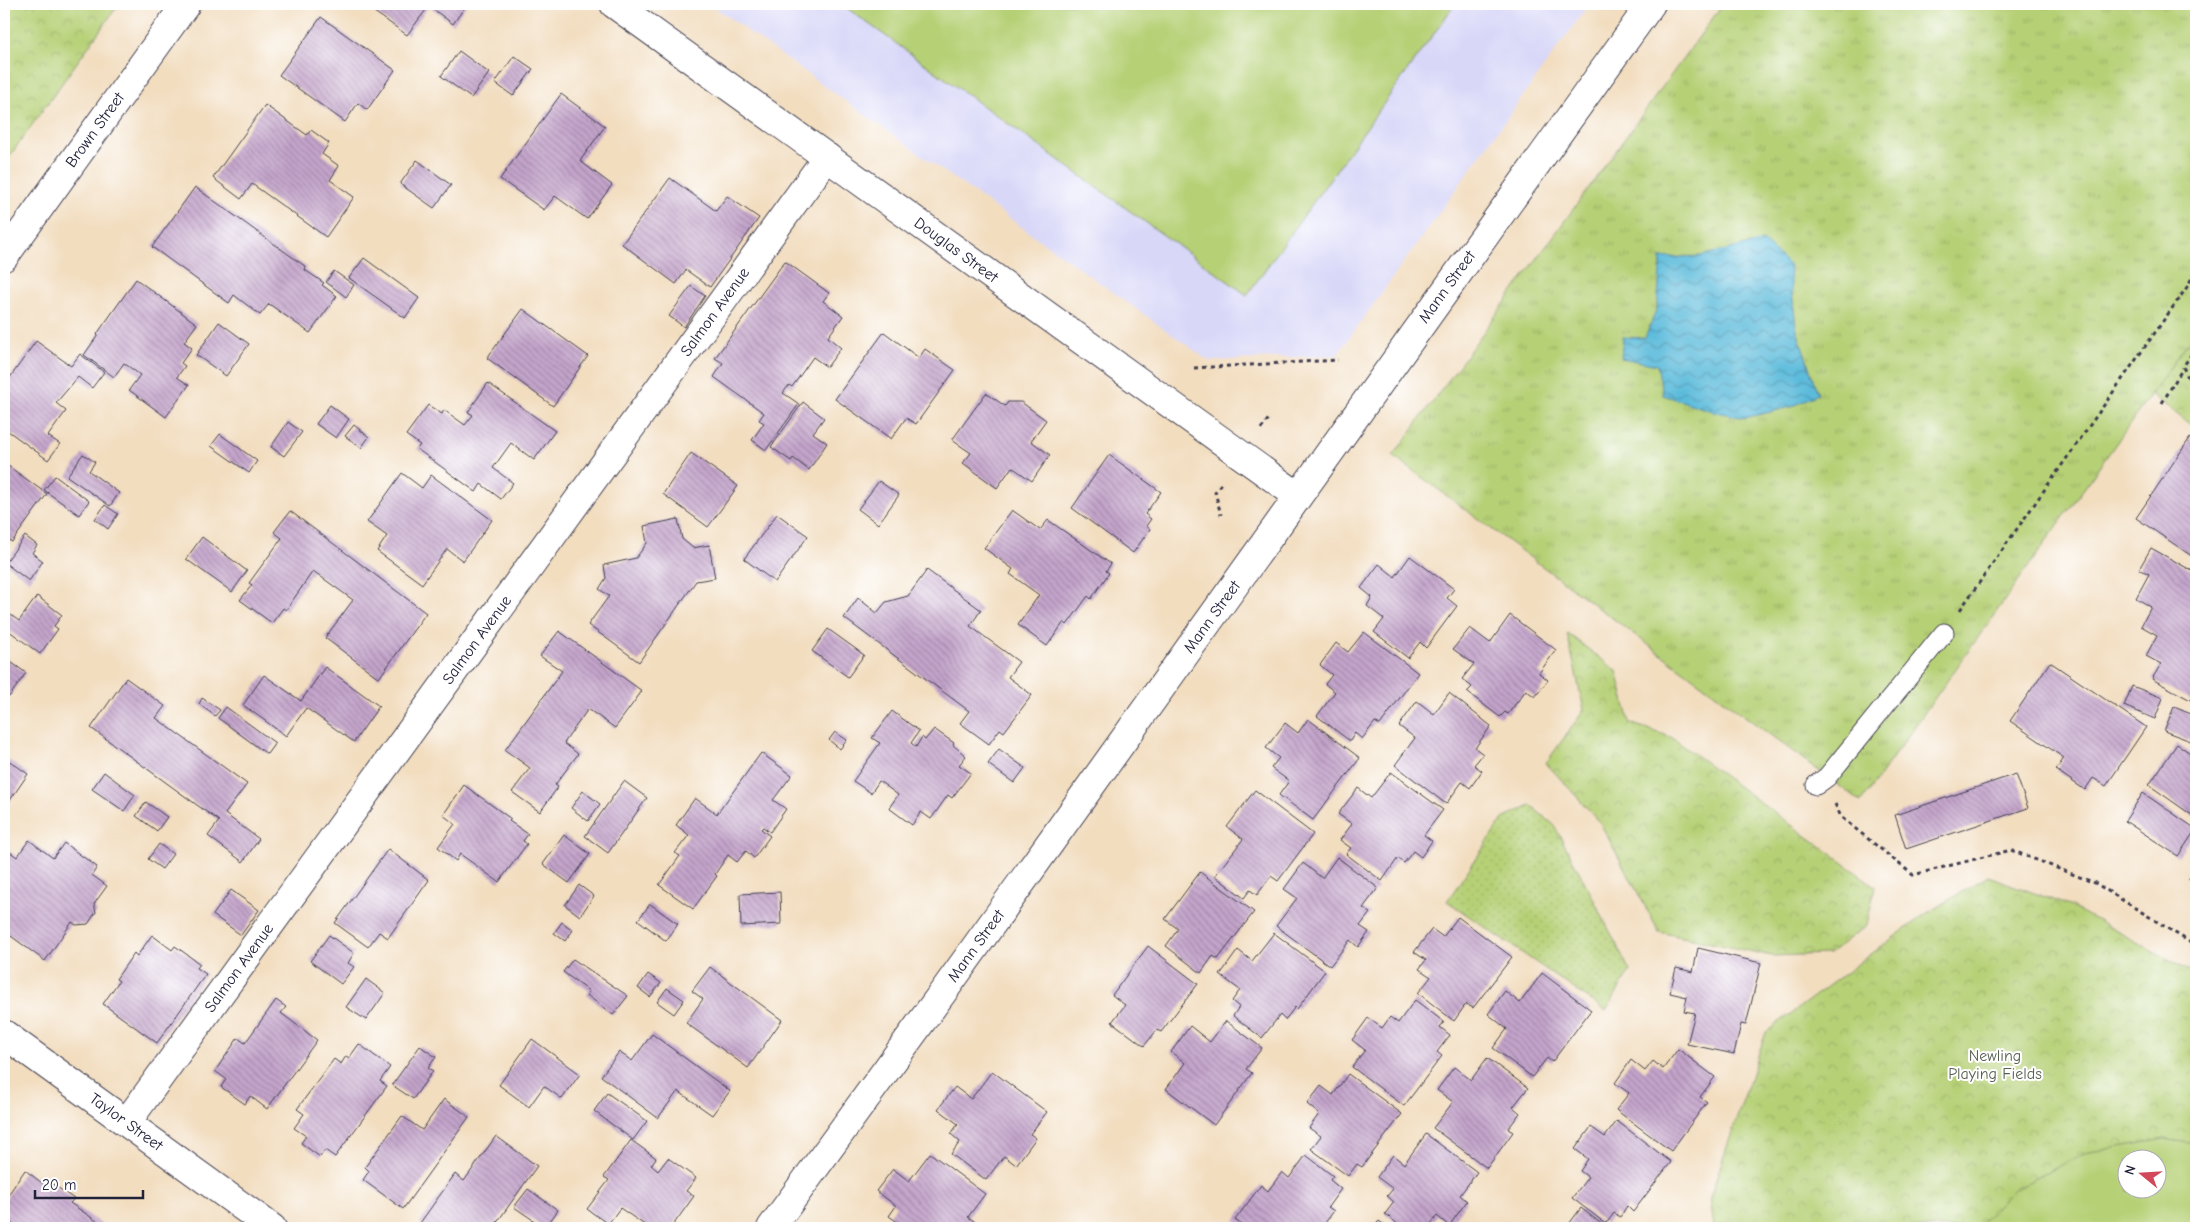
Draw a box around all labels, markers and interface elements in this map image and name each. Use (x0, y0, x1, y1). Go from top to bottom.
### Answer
street label: Brown Street (62, 89, 128, 171)
street label: Douglas Street (911, 214, 1002, 287)
street label: Mann Street (1415, 247, 1479, 327)
street label: Salmon Avenue (677, 264, 753, 360)
street label: Mann Street (1180, 577, 1244, 657)
street label: Salmon Avenue (439, 592, 515, 688)
street label: Mann Street (944, 906, 1008, 986)
street label: Salmon Avenue (201, 920, 277, 1016)
park label: Newling Playing Fields (1948, 1047, 2042, 1083)
street label: Taylor Street (86, 1089, 166, 1155)
north arrow (2118, 1150, 2168, 1200)
text: N (2121, 1163, 2140, 1177)
scale bar (35, 1167, 142, 1199)
text: 20 m (42, 1176, 76, 1194)

